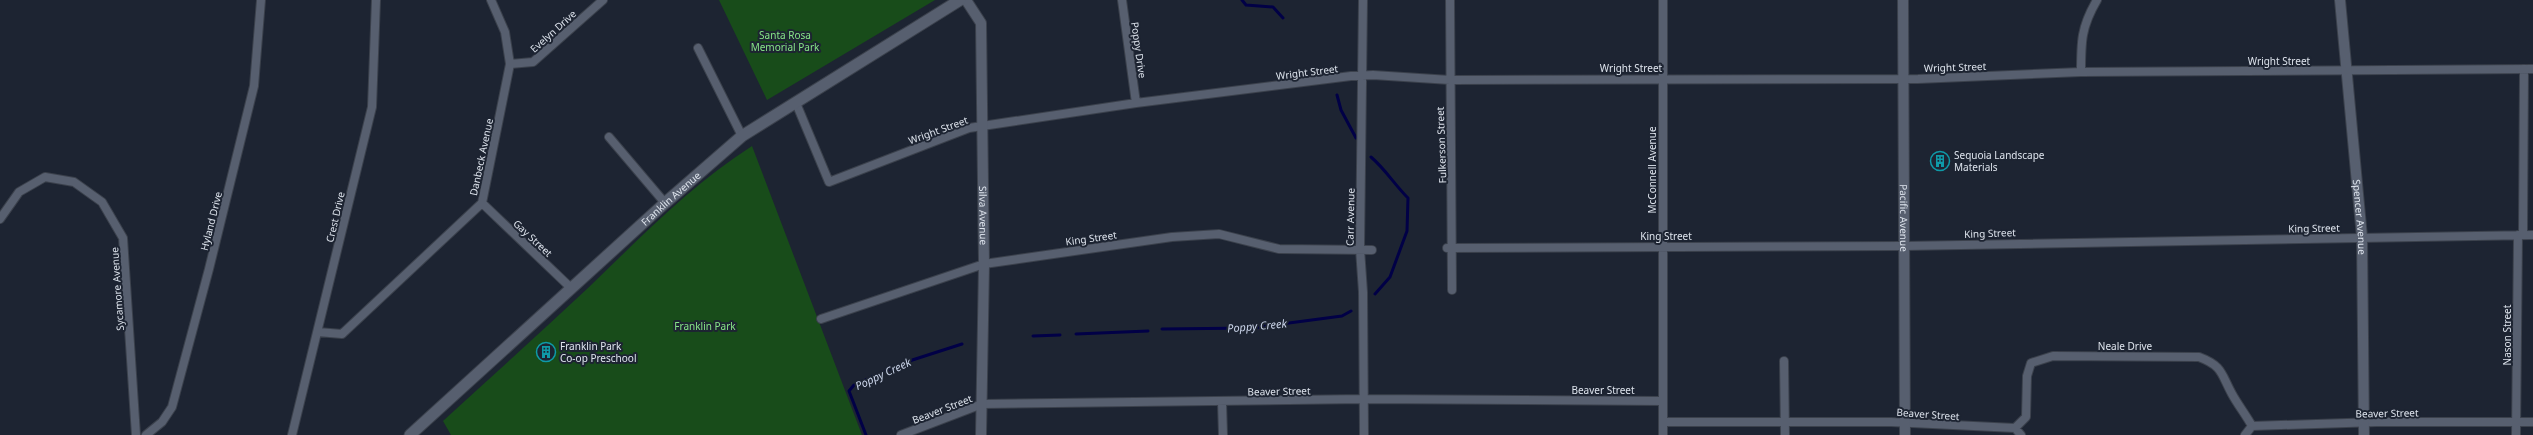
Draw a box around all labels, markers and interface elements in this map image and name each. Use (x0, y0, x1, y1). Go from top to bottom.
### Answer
street label: Evelyn Drive (527, 6, 579, 55)
street label: Poppy Drive (1128, 21, 1150, 79)
park label: Santa Rosa Memorial Park (751, 28, 820, 54)
street label: Wright Street (2248, 54, 2311, 68)
street label: Wright Street (1924, 59, 1987, 75)
street label: Wright Street (1275, 61, 1339, 83)
street label: Wright Street (1600, 61, 1663, 75)
street label: Fulkerson Street (1433, 106, 1449, 184)
street label: Wright Street (906, 113, 970, 147)
street label: Danbeck Avenue (466, 117, 496, 197)
street label: McConnell Avenue (1645, 126, 1659, 214)
place label: Sequoia Landscape Materials (1954, 148, 2045, 174)
building icon: Sequoia Landscape Materials (1929, 150, 1951, 172)
street label: Franklin Avenue (638, 168, 704, 229)
street label: Spencer Avenue (2350, 179, 2369, 255)
street label: Pacific Avenue (1897, 184, 1911, 252)
street label: Silva Avenue (976, 186, 991, 246)
street label: Carr Avenue (1342, 188, 1358, 246)
street label: Hyland Drive (197, 190, 225, 252)
street label: Crest Drive (322, 190, 348, 244)
street label: Gay Street (510, 216, 556, 260)
street label: King Street (2288, 221, 2340, 235)
street label: King Street (1964, 225, 2016, 241)
street label: King Street (1064, 227, 1118, 249)
street label: King Street (1640, 229, 1692, 243)
street label: Sycamore Avenue (107, 246, 127, 331)
street label: Nason Street (2500, 304, 2514, 365)
water label: Poppy Creek (1226, 315, 1288, 336)
park label: Franklin Park (674, 319, 736, 333)
place label: Franklin Park Co-op Preschool (560, 339, 636, 365)
street label: Neale Drive (2098, 339, 2153, 353)
building icon: Franklin Park Co-op Preschool (535, 341, 557, 363)
water label: Poppy Creek (852, 354, 914, 393)
street label: Beaver Street (1247, 383, 1311, 399)
street label: Beaver Street (1571, 383, 1635, 397)
street label: Beaver Street (910, 391, 974, 427)
street label: Beaver Street (1896, 405, 1960, 423)
street label: Beaver Street (2355, 405, 2419, 421)

